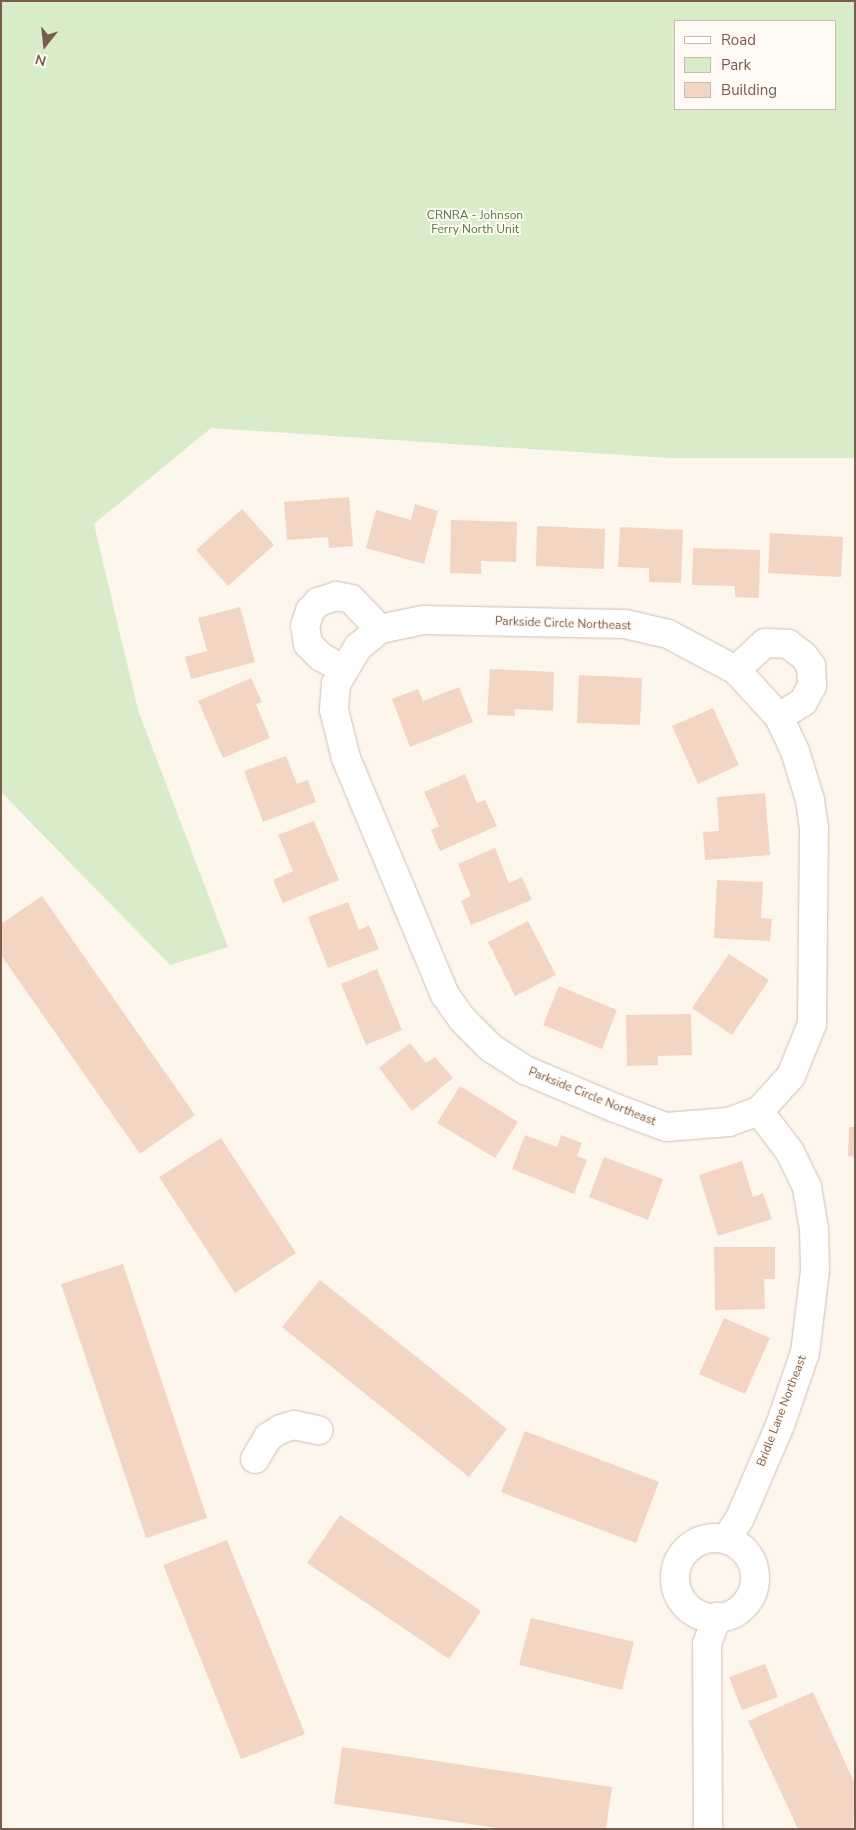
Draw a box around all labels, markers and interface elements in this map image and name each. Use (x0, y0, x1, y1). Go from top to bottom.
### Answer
north arrow (20, 20, 70, 70)
legend (674, 20, 836, 110)
text: Road (721, 30, 756, 50)
text: N (33, 49, 48, 70)
text: Park (721, 55, 751, 75)
text: Building (721, 80, 777, 100)
park label: CRNRA - Johnson Ferry North Unit (427, 209, 523, 237)
street label: Parkside Circle Northeast (495, 614, 631, 634)
street label: Parkside Circle Northeast (526, 1065, 658, 1129)
street label: Bridle Lane Northeast (754, 1353, 810, 1469)

